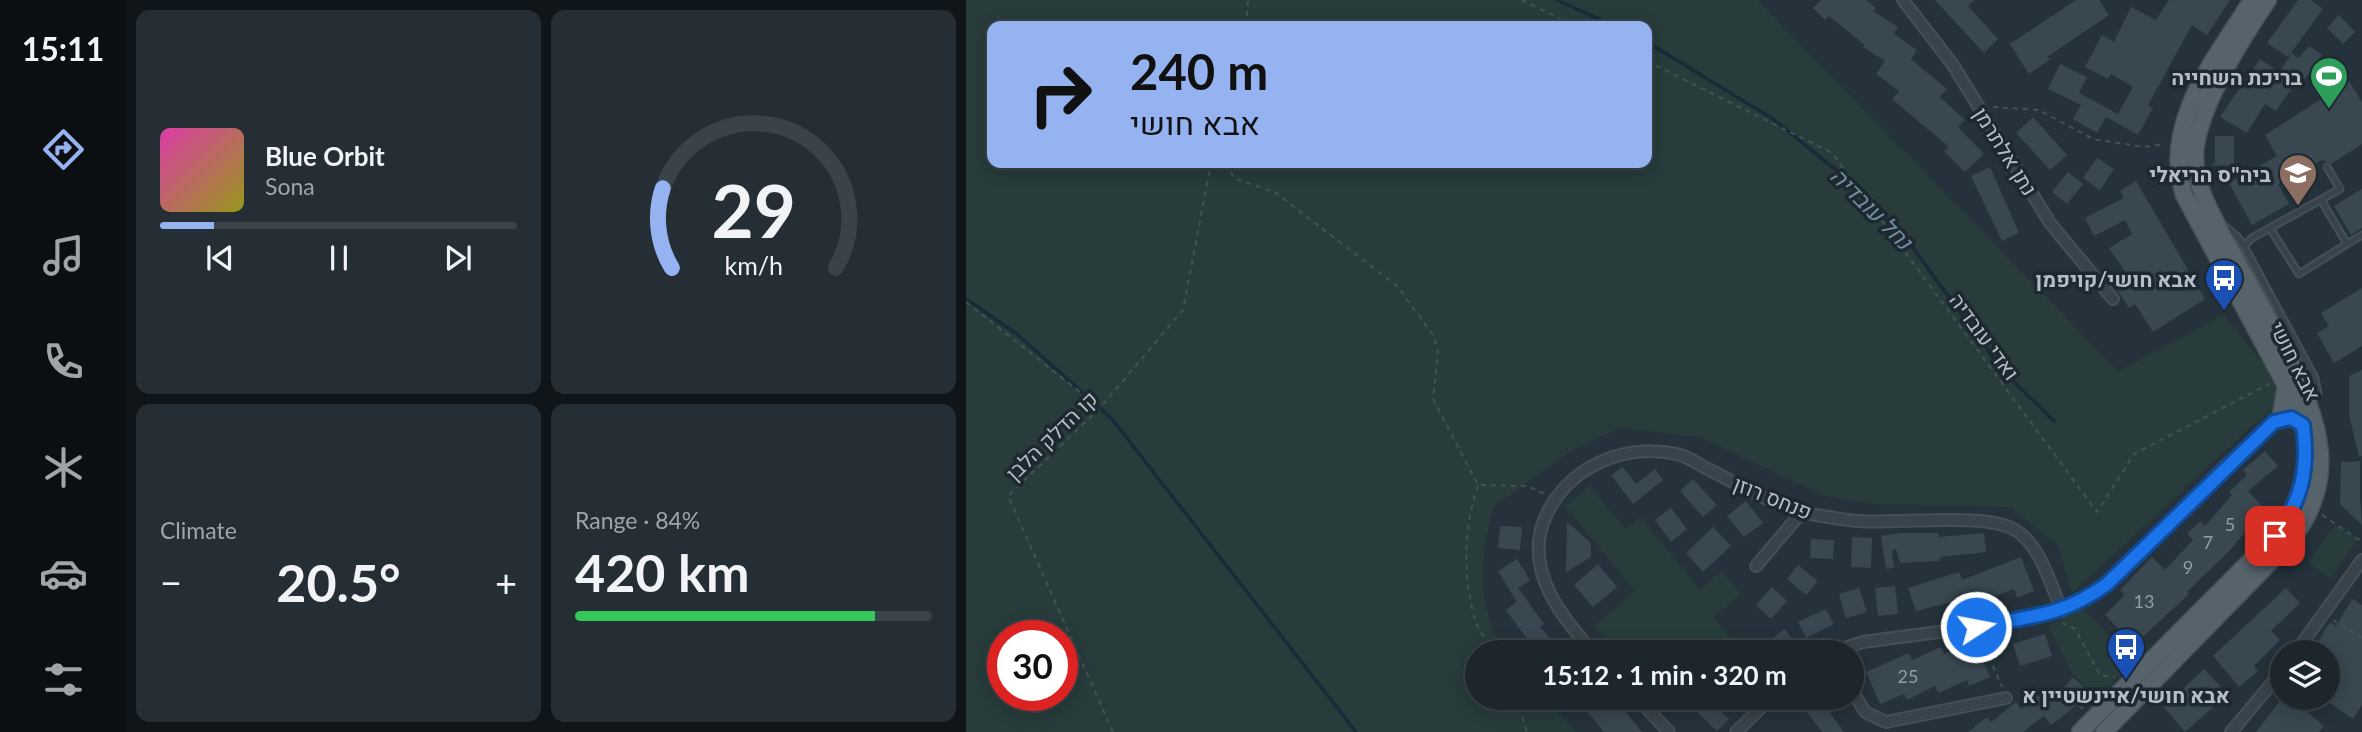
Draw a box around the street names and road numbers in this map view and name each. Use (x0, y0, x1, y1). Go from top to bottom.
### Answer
street label: נתן אלתרמן (1969, 102, 2043, 200)
street label: ואדי עובדיה (1945, 288, 2025, 384)
street label: אבא חושי (2265, 317, 2327, 405)
street label: קו הדלק הלבן (1000, 385, 1102, 485)
street label: פנחס רוזן (1730, 470, 1816, 524)

